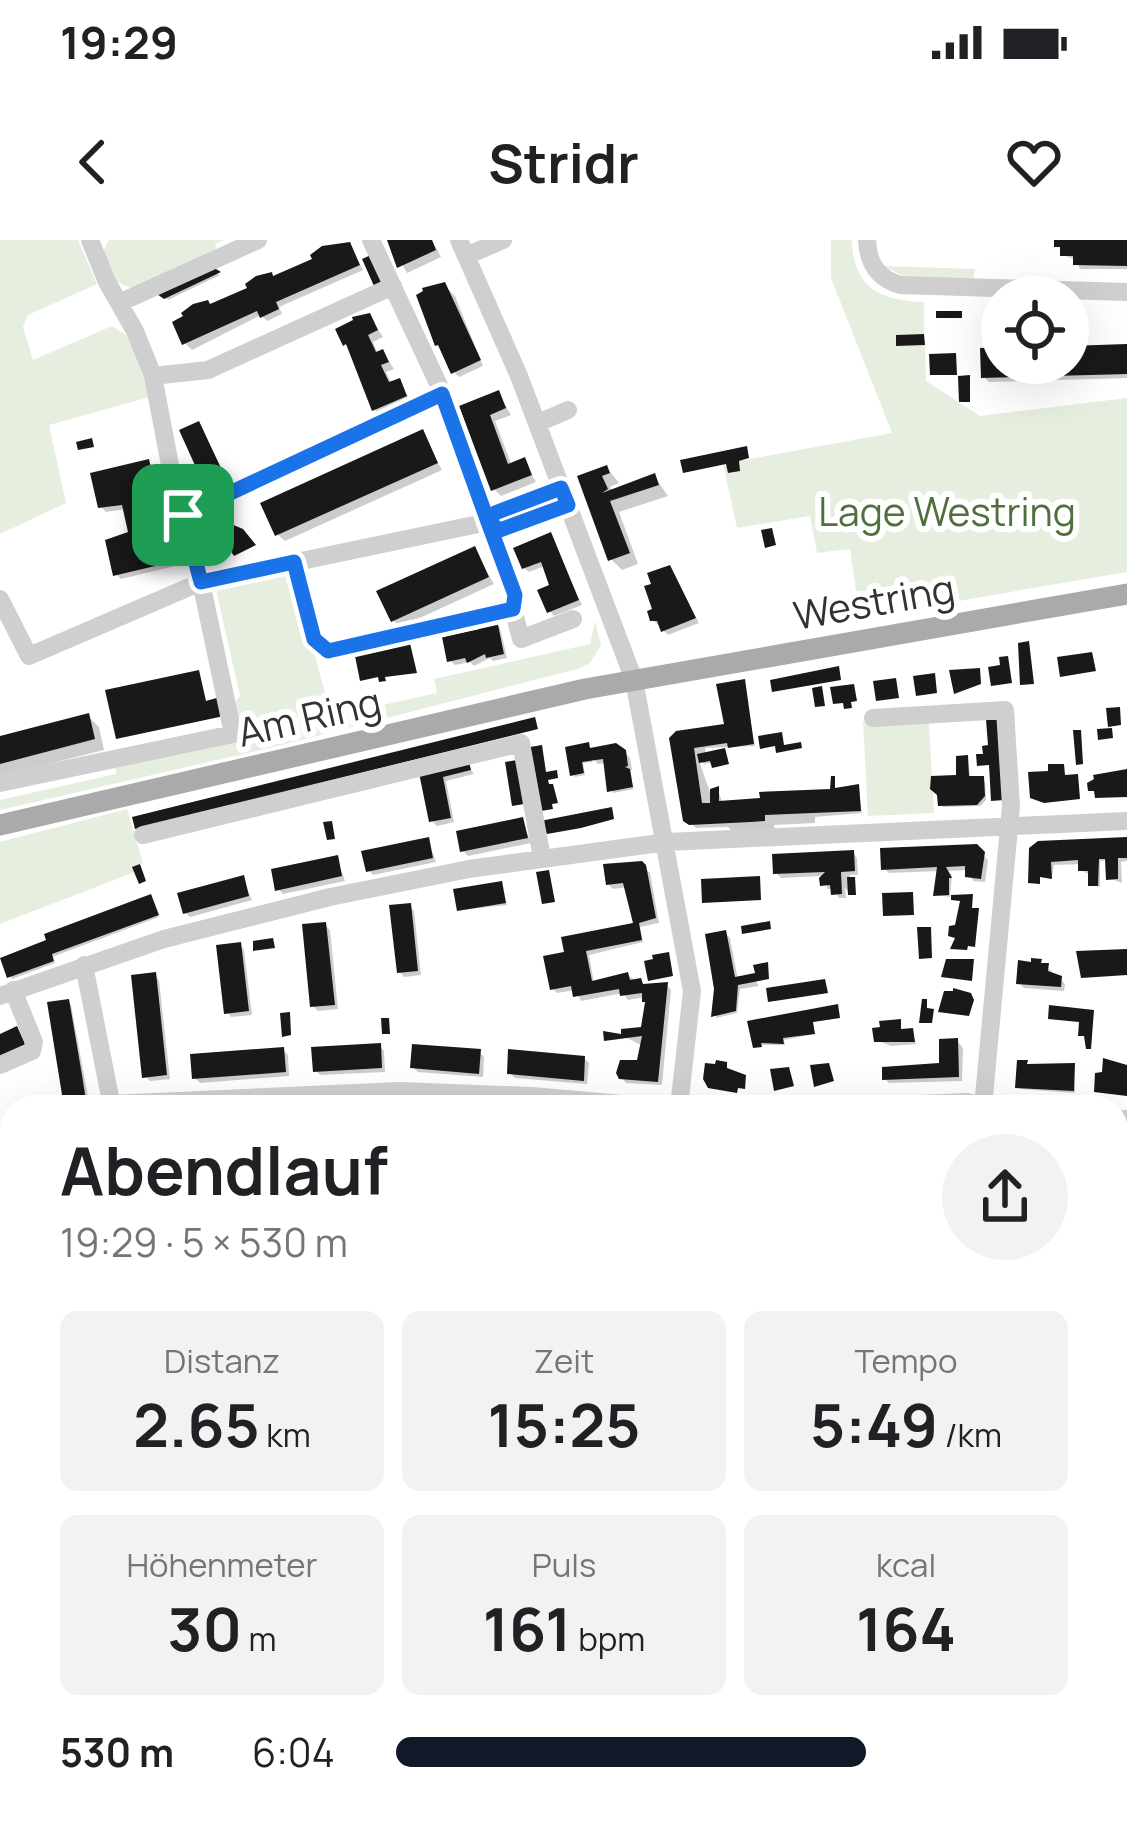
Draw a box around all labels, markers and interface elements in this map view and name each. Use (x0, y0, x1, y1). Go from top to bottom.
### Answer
text: 19:29 (60, 11, 178, 73)
text: Stridr (488, 125, 639, 199)
icon: back (60, 129, 126, 195)
icon: heart (1001, 129, 1067, 195)
map controls (981, 276, 1089, 384)
button: locate (981, 276, 1089, 384)
pin (132, 464, 234, 566)
icon: arrive (150, 482, 216, 548)
park label: Lage Westring (818, 484, 1076, 538)
street label: Westring (789, 560, 959, 642)
street label: Am Ring (232, 673, 386, 759)
text: Abendlauf (60, 1125, 388, 1215)
button: share (942, 1134, 1068, 1260)
text: 19:29 · 5 × 530 m (60, 1215, 348, 1269)
text: Distanz (164, 1338, 280, 1383)
text: Zeit (534, 1338, 594, 1383)
text: Tempo (855, 1338, 957, 1383)
text: 2.65 (133, 1383, 260, 1465)
text: 15:25 (488, 1383, 640, 1465)
text: 5:49 (810, 1383, 938, 1465)
text: km (260, 1412, 311, 1457)
text: /km (938, 1412, 1002, 1457)
text: Höhenmeter (126, 1542, 318, 1587)
text: Puls (532, 1542, 596, 1587)
text: kcal (876, 1542, 936, 1587)
text: 30 (168, 1587, 242, 1669)
text: 161 (483, 1587, 572, 1669)
text: 164 (856, 1587, 956, 1669)
text: m (242, 1616, 276, 1661)
text: bpm (572, 1616, 645, 1661)
text: 530 m (60, 1725, 174, 1779)
text: 6:04 (252, 1725, 335, 1779)

